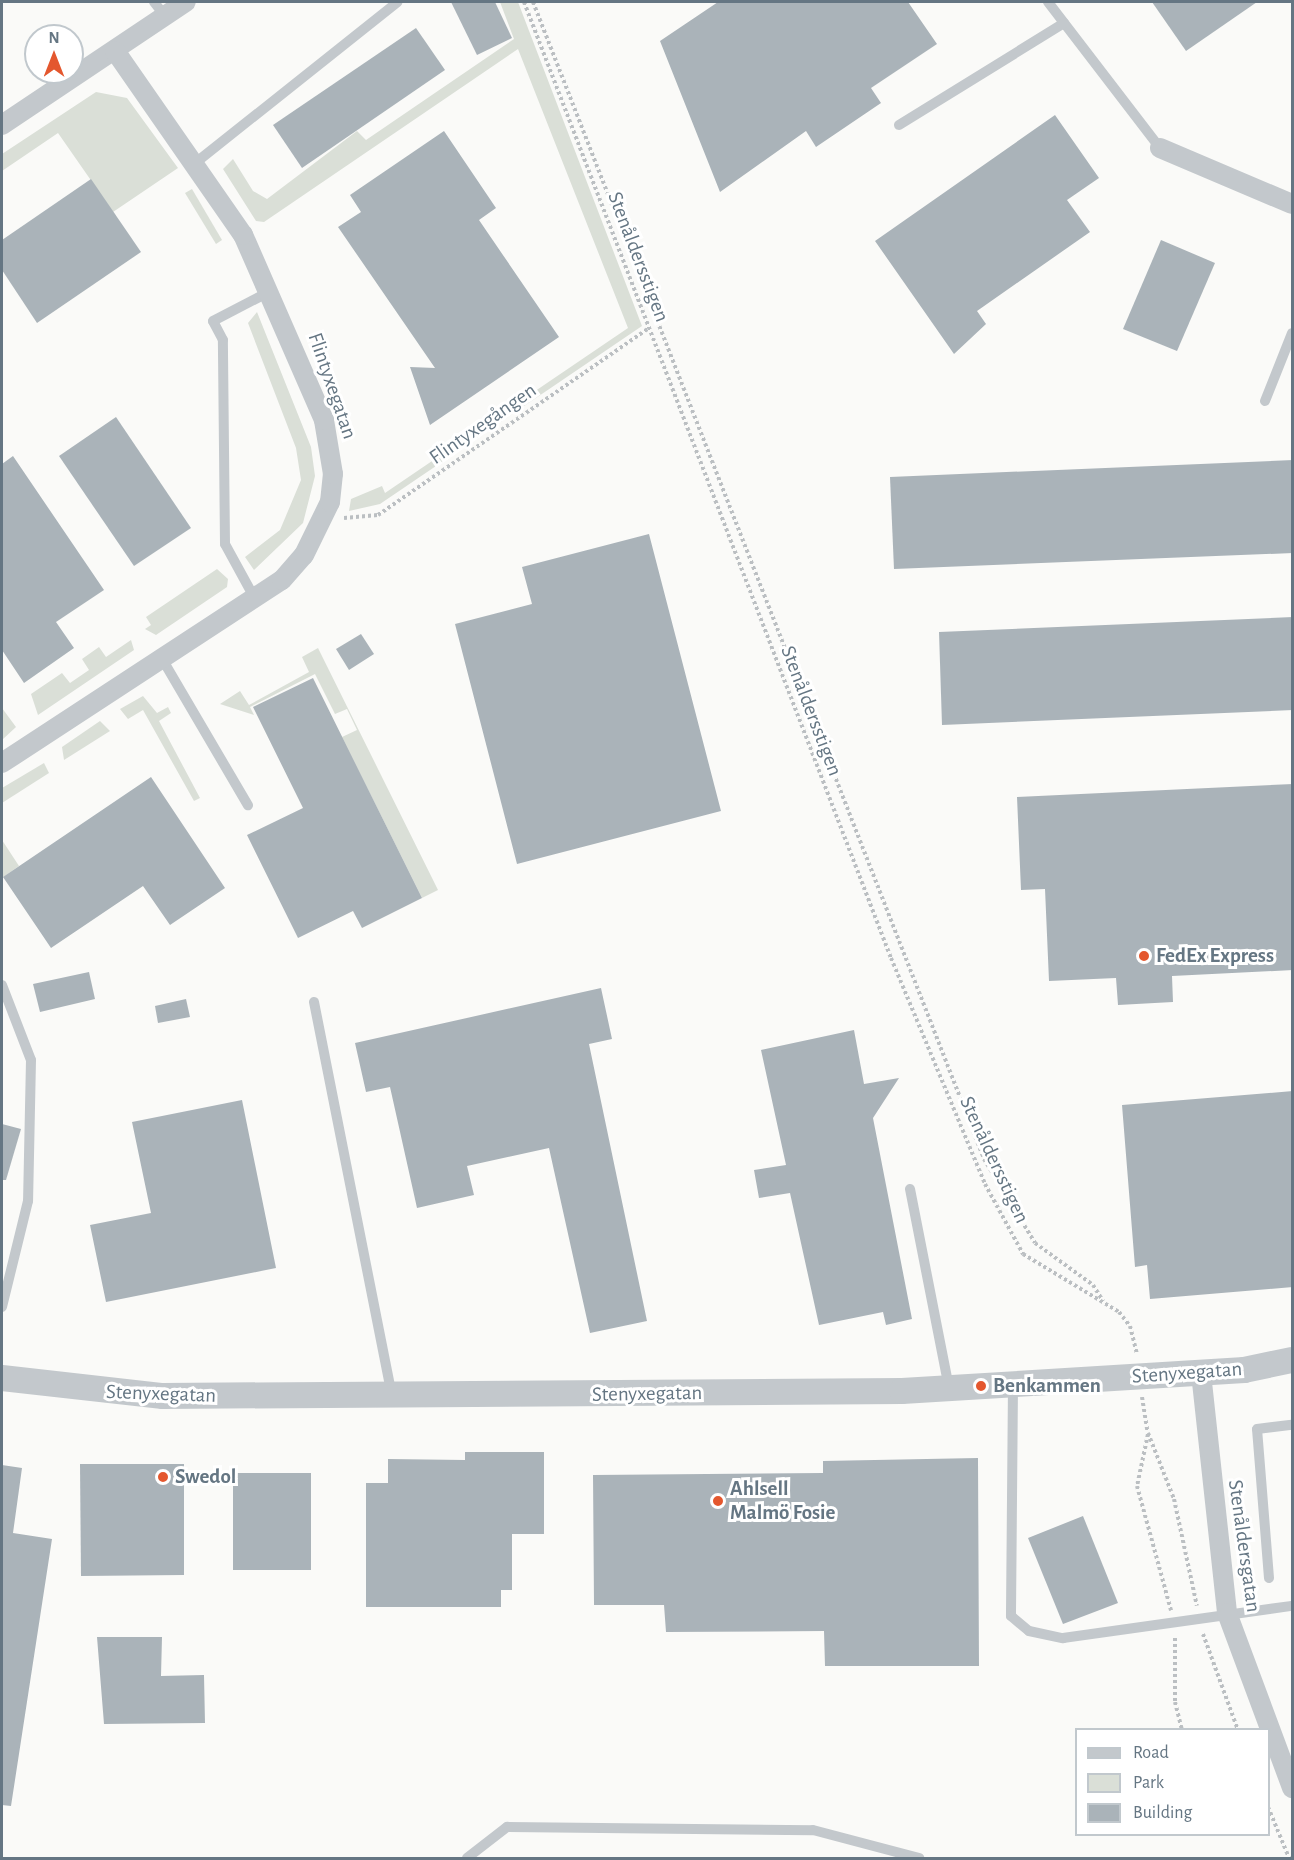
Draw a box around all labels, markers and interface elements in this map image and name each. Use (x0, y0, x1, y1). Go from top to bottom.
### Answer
north arrow (24, 24, 84, 84)
text: N (48, 30, 60, 46)
street label: Stenåldersstigen (602, 188, 674, 326)
street label: Flintyxegatan (302, 330, 362, 442)
street label: Flintyxegången (425, 378, 541, 470)
street label: Stenåldersstigen (775, 642, 847, 780)
place label: FedEx Express (1156, 943, 1274, 969)
marker: FedEx Express (1137, 949, 1151, 963)
street label: Stenåldersstigen (954, 1093, 1034, 1227)
street label: Stenyxegatan (1131, 1357, 1243, 1389)
place label: Benkammen (993, 1373, 1101, 1399)
street label: Stenyxegatan (105, 1379, 217, 1409)
marker: Benkammen (974, 1379, 988, 1393)
street label: Stenyxegatan (592, 1380, 702, 1408)
place label: Swedol (175, 1464, 236, 1490)
marker: Swedol (156, 1470, 170, 1484)
place label: Ahlsell Malmö Fosie (730, 1476, 836, 1526)
street label: Stenåldersgatan (1222, 1478, 1266, 1614)
marker: Ahlsell Malmö Fosie (711, 1494, 725, 1508)
legend (1075, 1728, 1270, 1836)
text: Road (1133, 1744, 1169, 1762)
text: Park (1133, 1774, 1164, 1792)
text: Building (1133, 1804, 1192, 1822)

